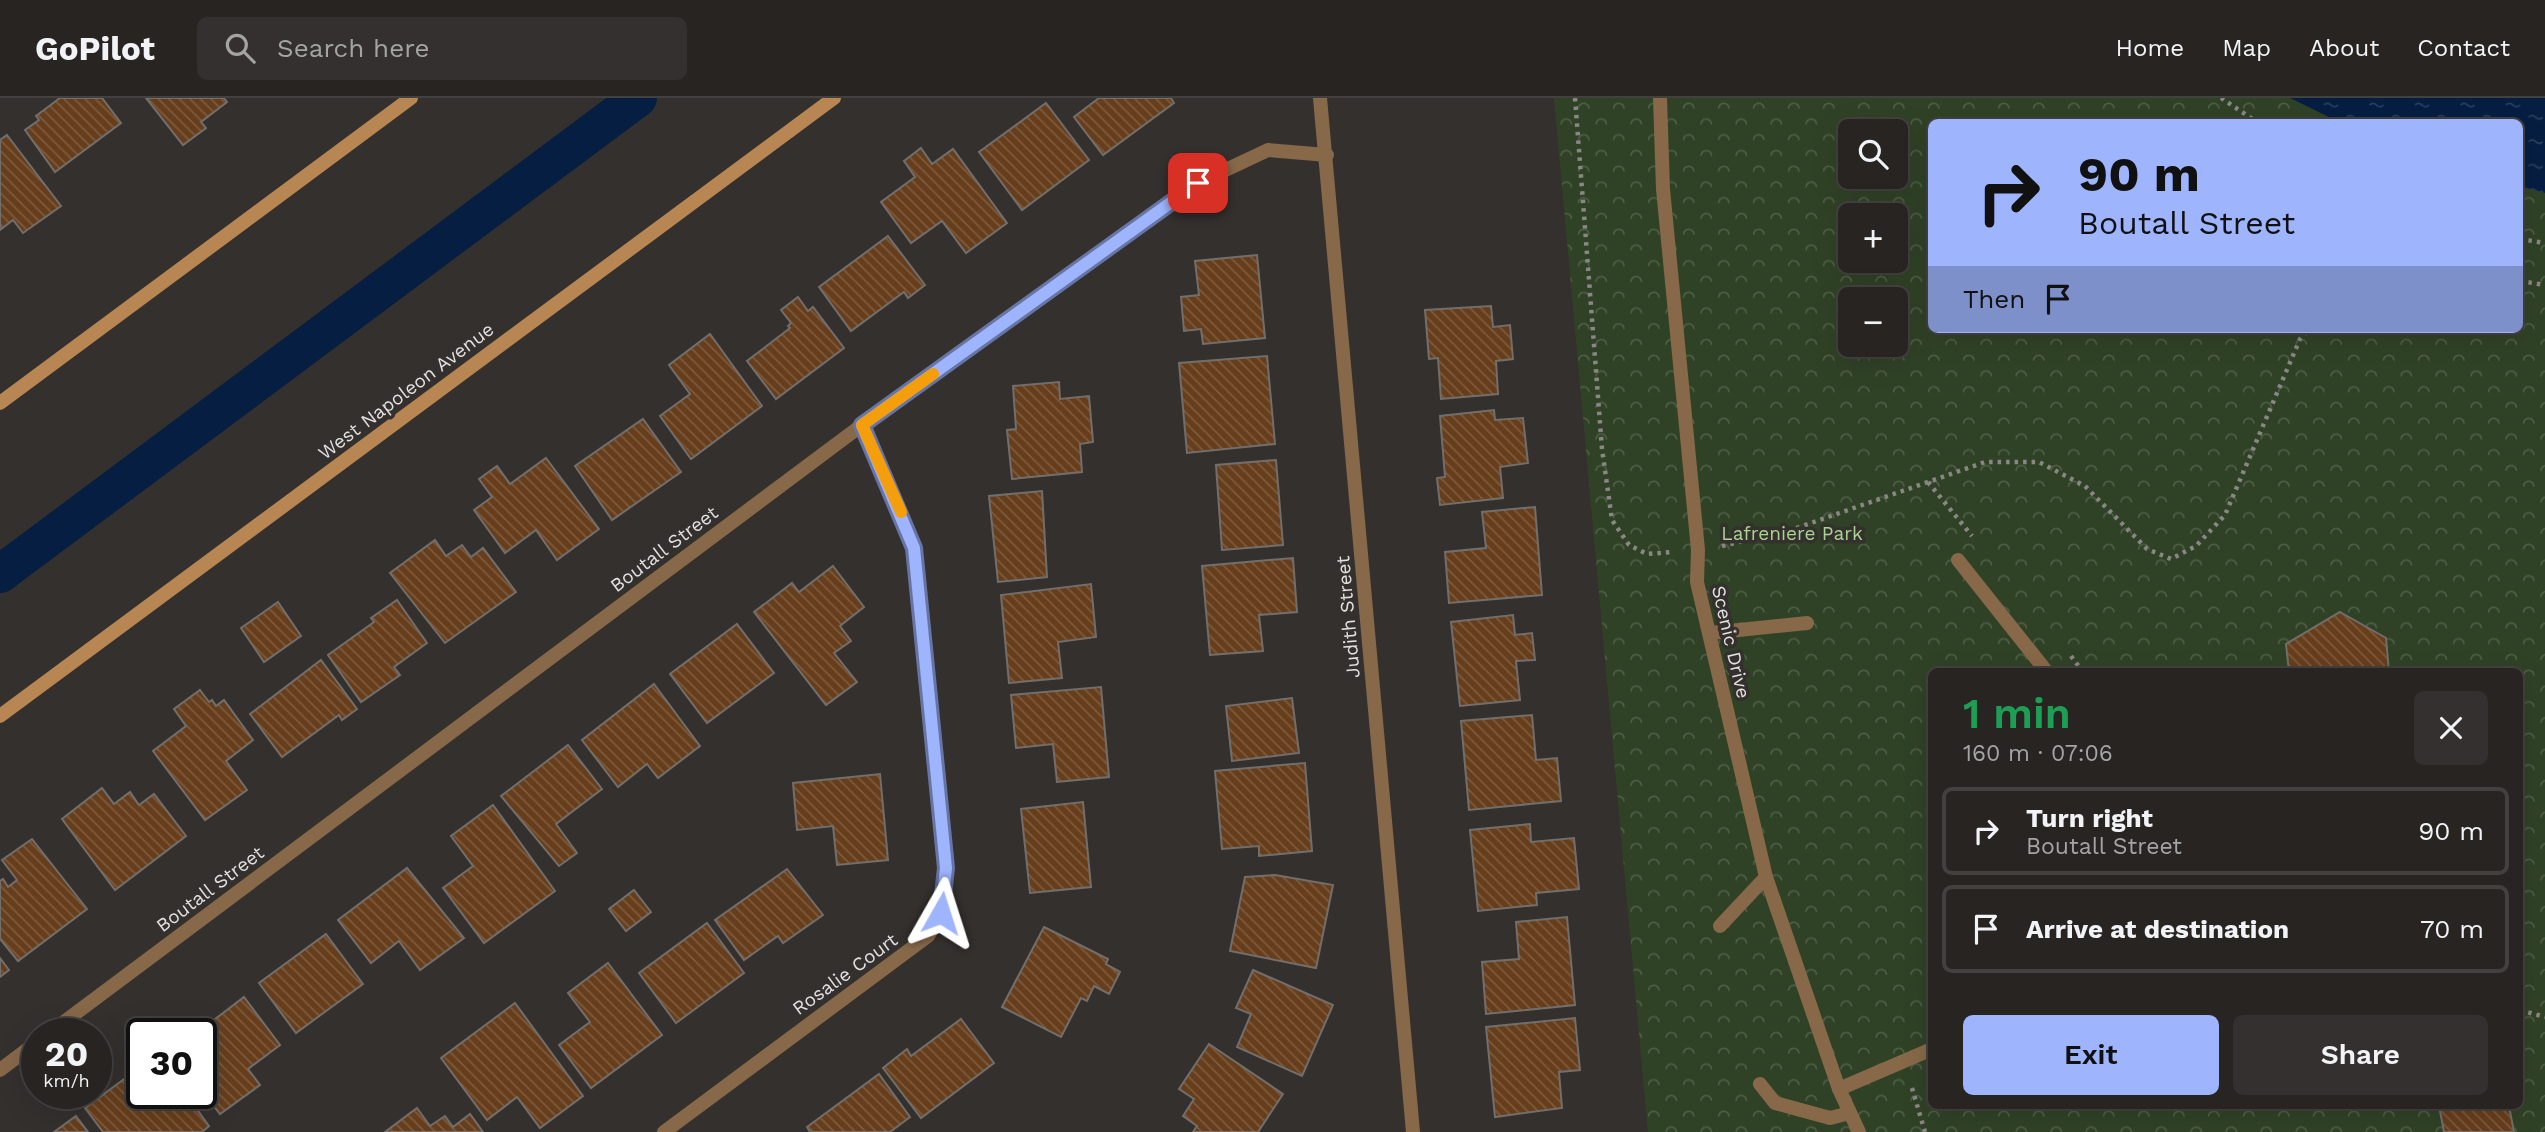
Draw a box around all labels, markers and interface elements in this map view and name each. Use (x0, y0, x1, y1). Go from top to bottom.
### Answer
search box (197, 17, 687, 80)
text: GoPilot (35, 29, 155, 68)
icon: search (221, 29, 259, 67)
text: Search here (277, 33, 429, 63)
text: Home (2116, 34, 2184, 62)
text: Map (2222, 34, 2271, 62)
text: About (2309, 34, 2379, 62)
text: Contact (2417, 34, 2510, 62)
map controls (1838, 119, 1908, 357)
button: search (1838, 119, 1908, 189)
text: 90 m (2078, 145, 2200, 203)
icon: right (1963, 147, 2054, 238)
pin (1168, 153, 1228, 213)
icon: arrive (1179, 164, 1217, 202)
button: + (1838, 203, 1908, 273)
text: Boutall Street (2078, 204, 2295, 242)
icon: arrive (2039, 280, 2077, 318)
text: Then (1963, 284, 2025, 314)
button: − (1838, 287, 1908, 357)
street label: West Napoleon Avenue (314, 317, 498, 465)
street label: Boutall Street (606, 501, 722, 597)
park label: Lafreniere Park (1721, 522, 1863, 545)
street label: Judith Street (1331, 555, 1365, 679)
street label: Scenic Drive (1707, 583, 1755, 701)
text: 1 min (1963, 689, 2071, 738)
button: close (2414, 691, 2488, 765)
text: 160 m · 07:06 (1963, 740, 2113, 767)
text: Turn right (2026, 803, 2153, 833)
icon: right (1967, 812, 2005, 850)
text: 90 m (2418, 816, 2484, 846)
text: Boutall Street (2026, 833, 2182, 860)
street label: Boutall Street (152, 841, 268, 937)
position arrow (904, 876, 978, 950)
icon: arrive (1967, 910, 2005, 948)
text: Arrive at destination (2026, 914, 2289, 944)
text: 70 m (2420, 914, 2484, 944)
street label: Rosalie Court (788, 928, 902, 1020)
button: Exit (1963, 1015, 2219, 1095)
button: Share (2233, 1015, 2488, 1095)
speed limit sign: 30 (126, 1018, 217, 1109)
text: 20 (45, 1033, 88, 1075)
text: km/h (43, 1070, 90, 1091)

